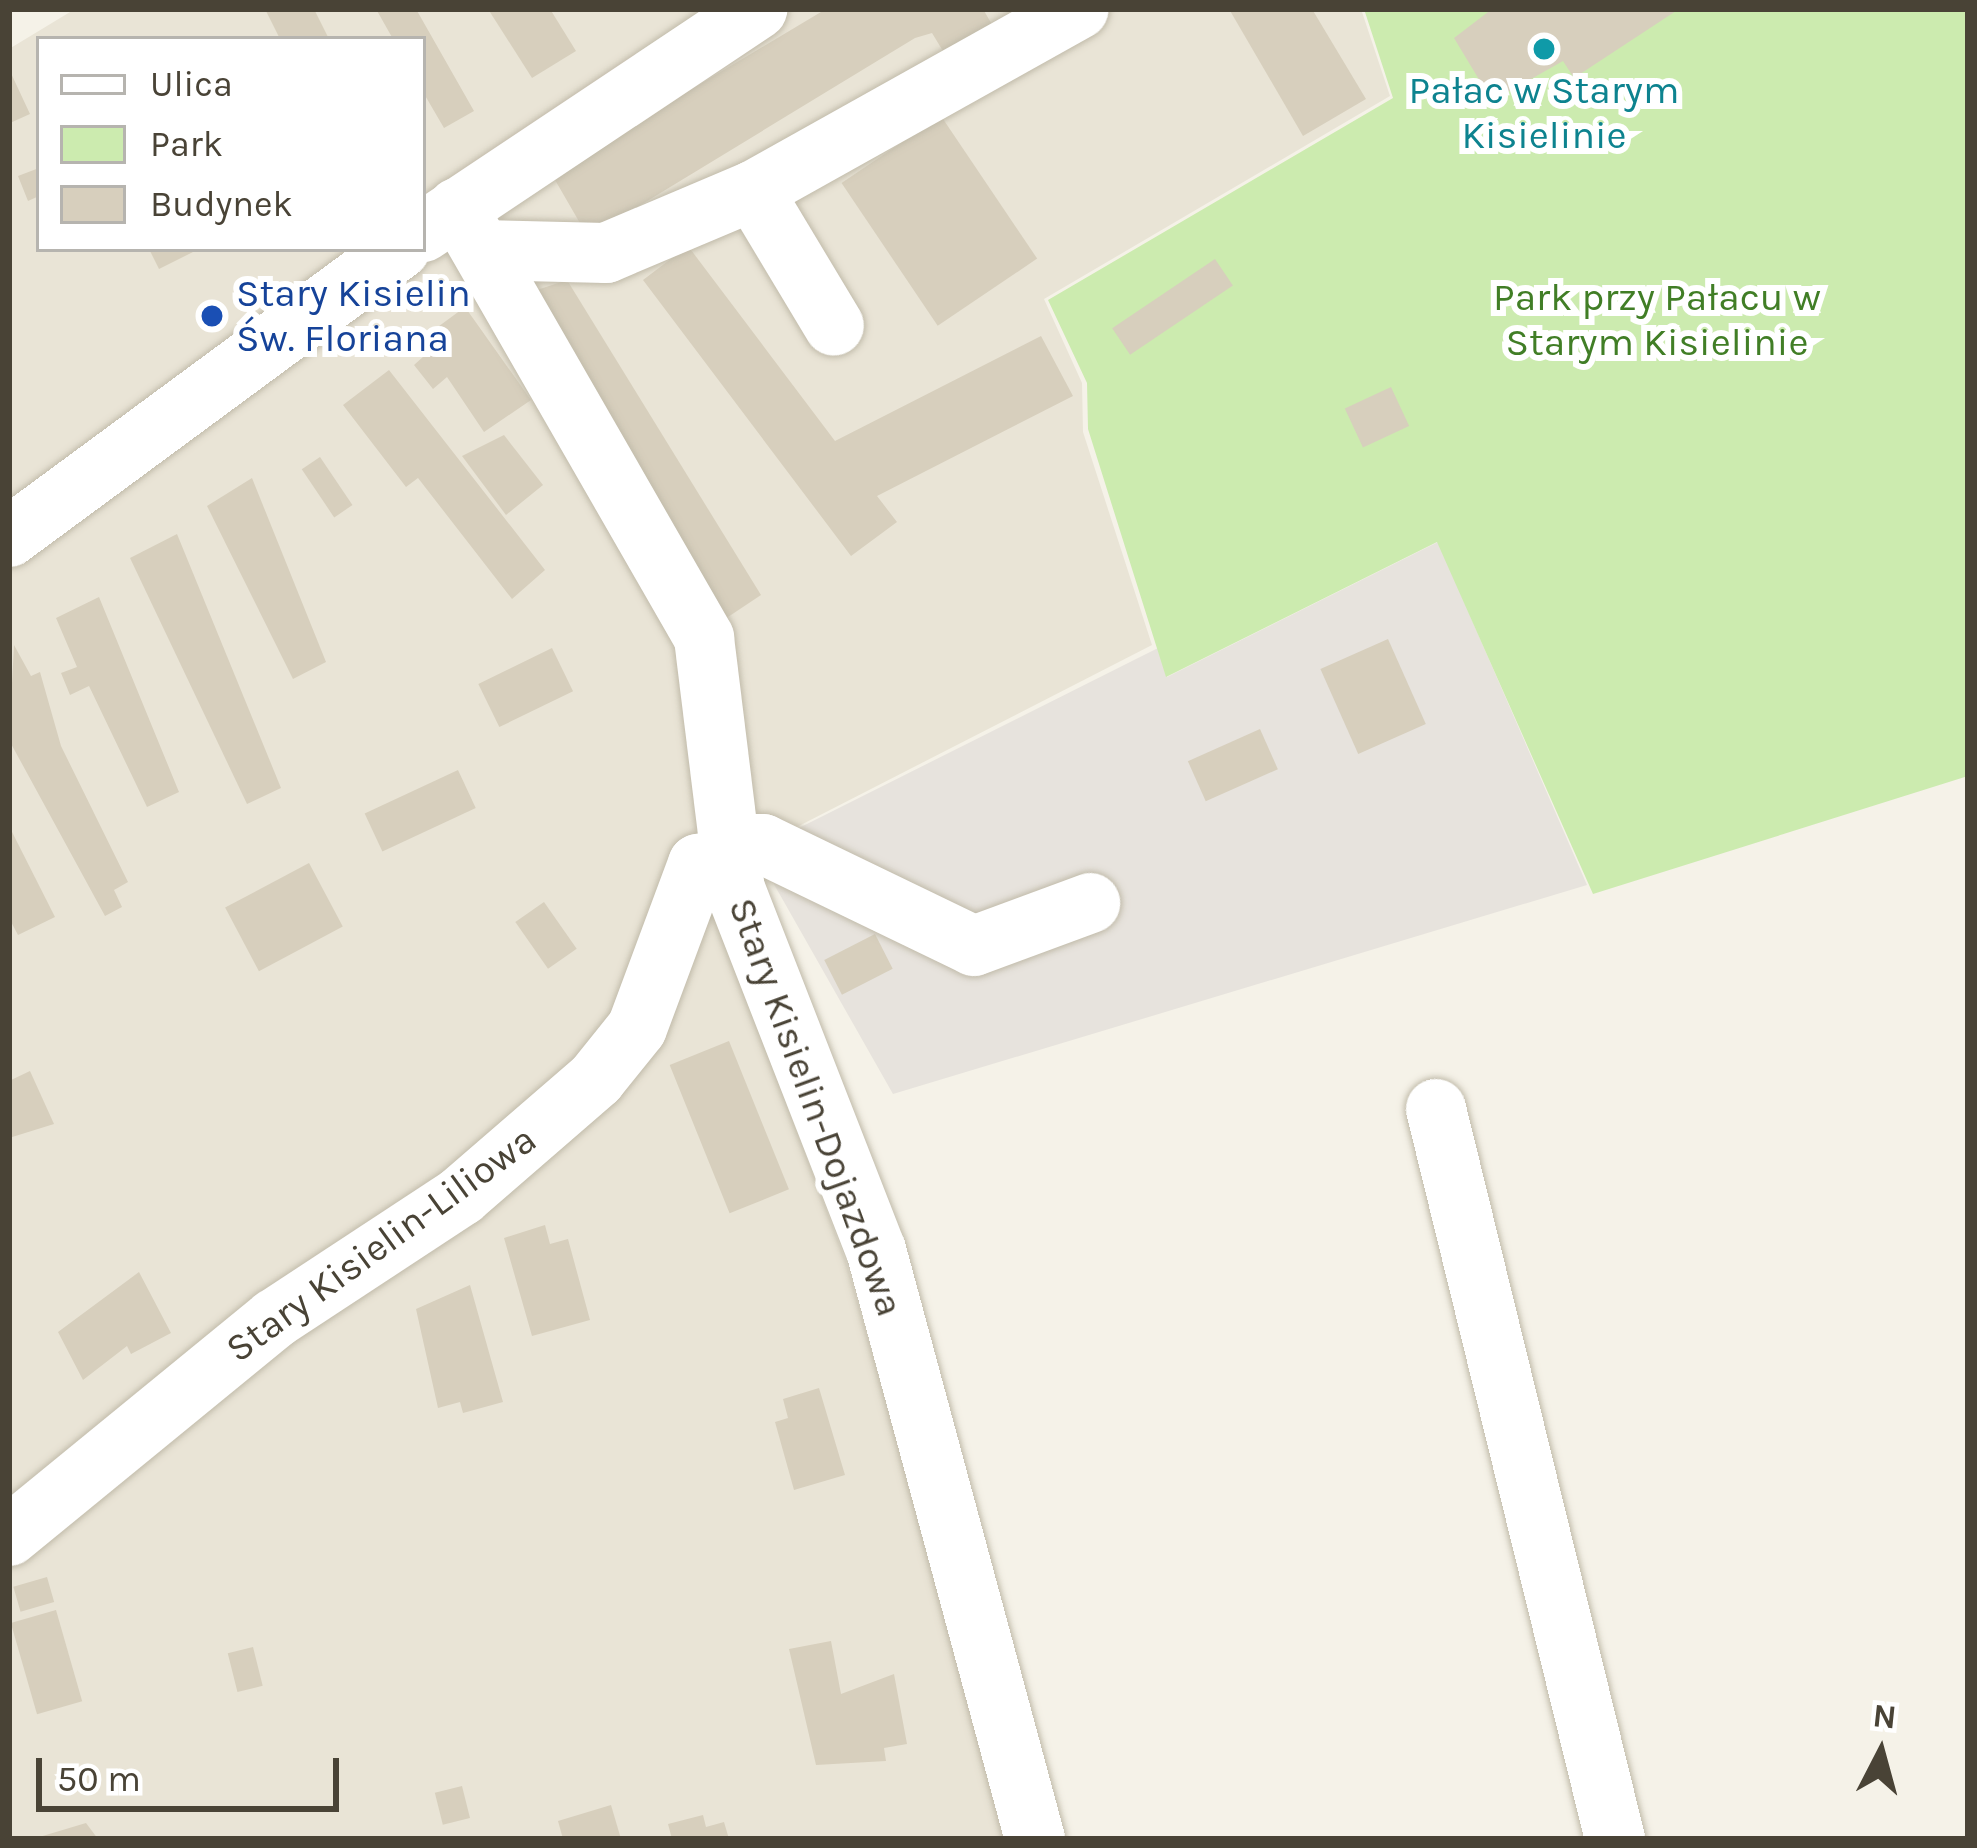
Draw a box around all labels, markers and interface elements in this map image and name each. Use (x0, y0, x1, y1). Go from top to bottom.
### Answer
legend (36, 36, 426, 252)
marker: Pałac w Starym Kisielinie (1531, 36, 1557, 62)
text: Ulica (150, 63, 233, 105)
place label: Pałac w Starym Kisielinie (1409, 68, 1679, 159)
text: Park (150, 123, 223, 165)
text: Budynek (150, 183, 293, 225)
place label: Stary Kisielin Św. Floriana (236, 271, 471, 362)
park label: Park przy Pałacu w Starym Kisielinie (1493, 275, 1821, 366)
marker: Stary Kisielin Św. Floriana (199, 303, 225, 329)
street label: Stary Kisielin-Dojazdowa (718, 891, 914, 1323)
street label: Stary Kisielin-Liliowa (217, 1116, 545, 1372)
north arrow (1821, 1692, 1941, 1812)
text: N (1871, 1696, 1899, 1736)
scale bar (42, 1734, 345, 1808)
text: 50 m (57, 1758, 141, 1800)

